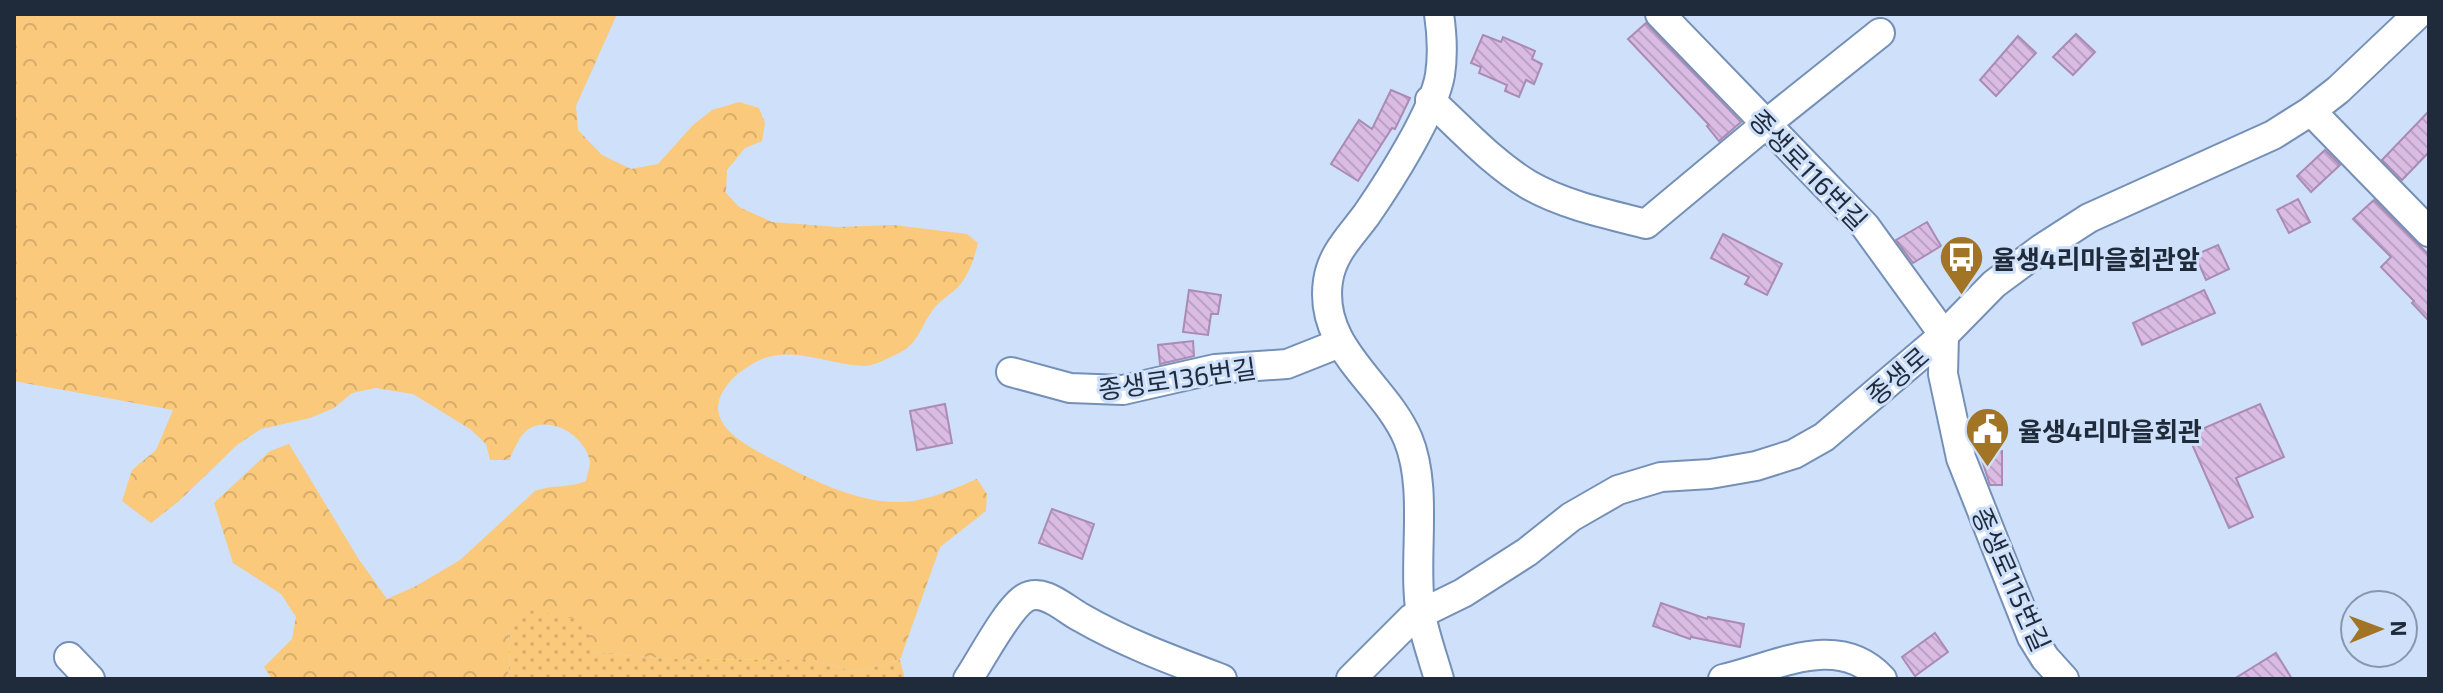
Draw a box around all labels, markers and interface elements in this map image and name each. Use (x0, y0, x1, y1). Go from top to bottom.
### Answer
street label: 종생로116번길 (1744, 102, 1874, 236)
bus stop icon: 율생4리마을회관앞 (1937, 234, 1985, 297)
place label: 율생4리마을회관앞 (1992, 243, 2200, 274)
street label: 종생로 (1860, 340, 1934, 410)
street label: 종생로136번길 (1096, 352, 1258, 404)
public building icon: 율생4리마을회관 (1963, 406, 2011, 469)
place label: 율생4리마을회관 (2018, 415, 2202, 446)
street label: 종생로115번길 (1966, 502, 2058, 656)
north arrow (2339, 589, 2419, 669)
text: N (2387, 620, 2413, 637)

